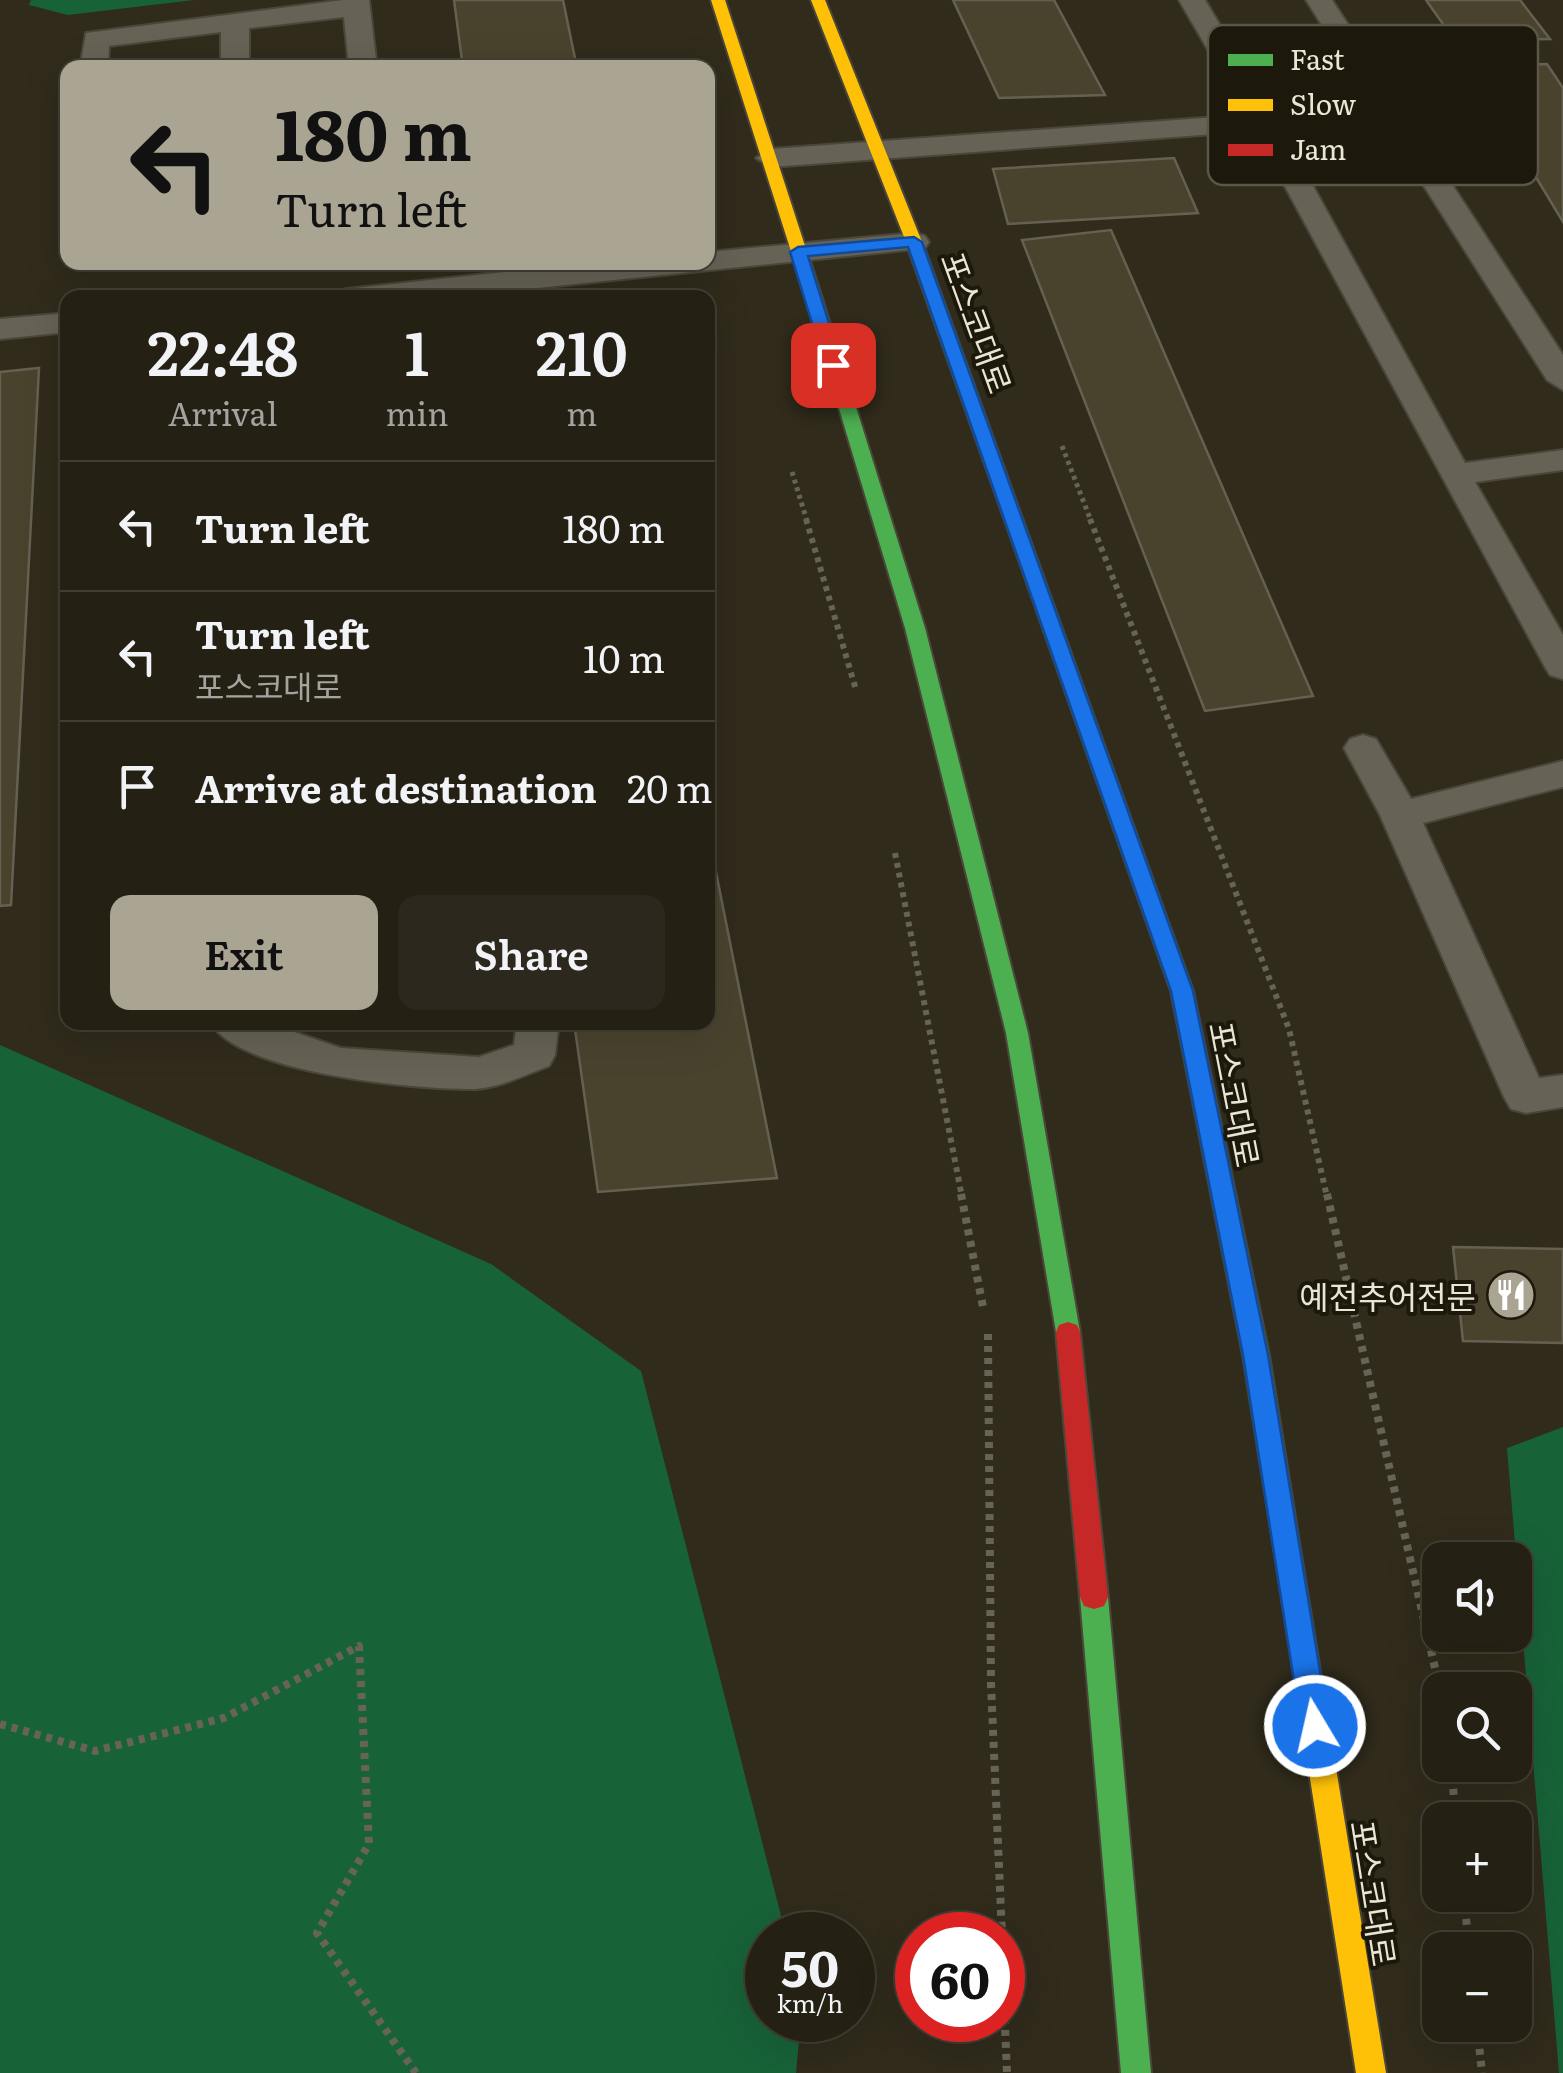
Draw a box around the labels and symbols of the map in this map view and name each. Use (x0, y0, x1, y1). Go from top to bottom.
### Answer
legend (1208, 25, 1538, 185)
text: Fast (1290, 37, 1345, 79)
text: Slow (1290, 82, 1356, 124)
text: Jam (1290, 127, 1346, 169)
street label: 포스코대로 (930, 245, 1026, 399)
pin (791, 323, 876, 408)
street label: 포스코대로 (1198, 1017, 1274, 1171)
restaurant icon: 예전추어전문 (1485, 1269, 1537, 1321)
place label: 예전추어전문 (1299, 1271, 1476, 1319)
position arrow (1263, 1674, 1367, 1778)
street label: 포스코대로 (1340, 1817, 1410, 1969)
speed limit sign: 60 (895, 1912, 1025, 2042)

